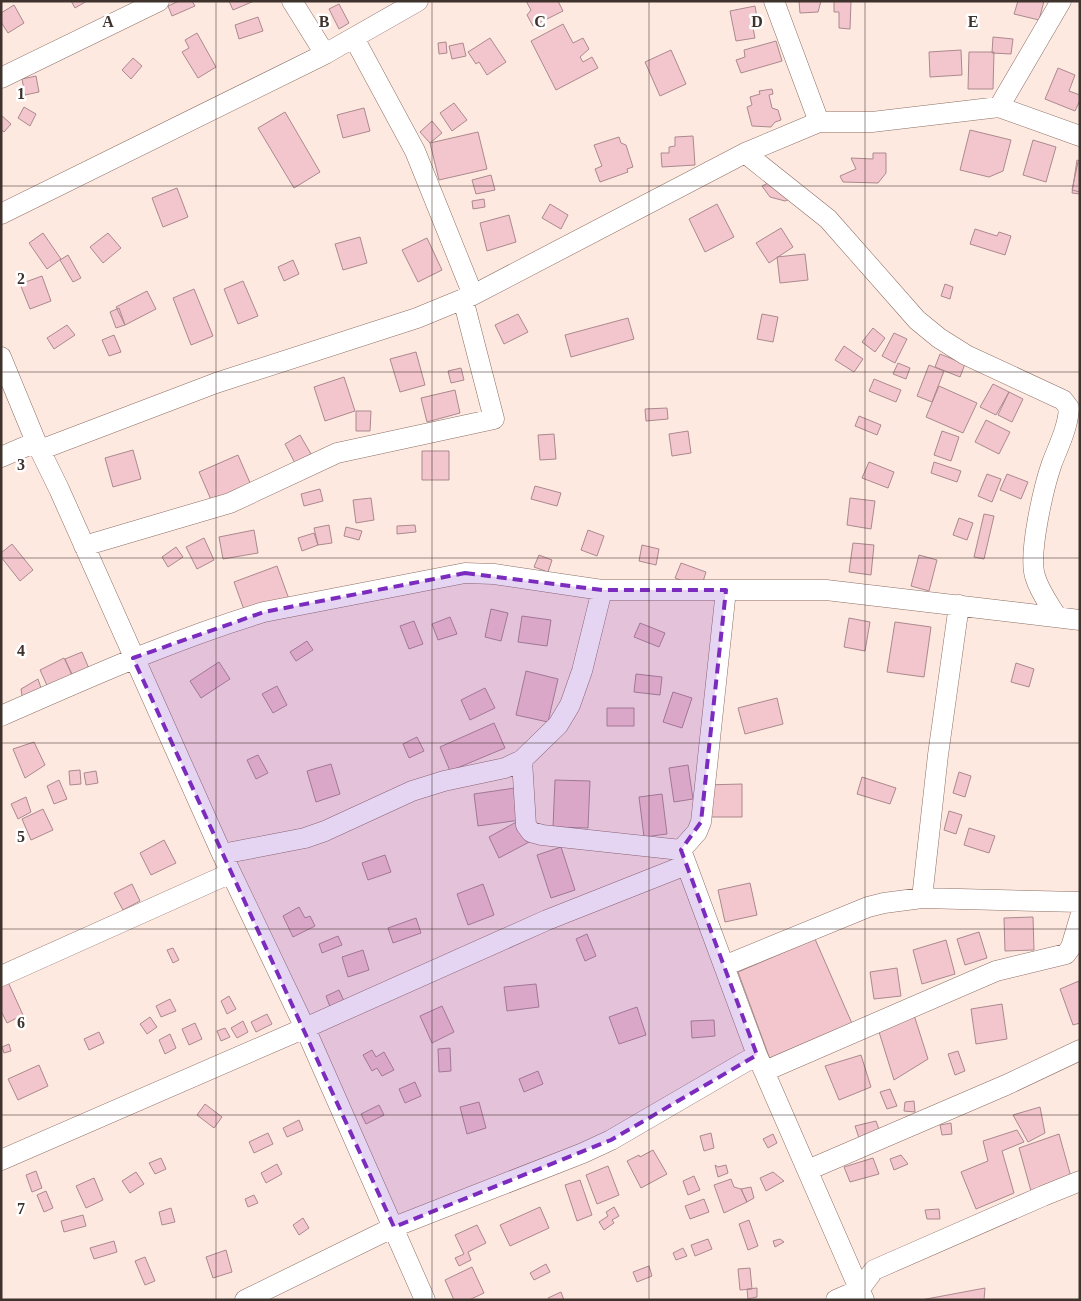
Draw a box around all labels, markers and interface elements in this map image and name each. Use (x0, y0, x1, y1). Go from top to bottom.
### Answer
text: A (102, 13, 114, 30)
text: B (319, 13, 330, 30)
text: C (534, 13, 546, 30)
text: D (751, 13, 763, 30)
text: E (968, 13, 978, 30)
text: 1 (17, 85, 25, 102)
text: 2 (17, 270, 25, 287)
text: 3 (17, 456, 25, 473)
text: 4 (17, 642, 25, 659)
text: 5 (17, 828, 25, 845)
text: 6 (17, 1014, 25, 1031)
text: 7 (17, 1200, 25, 1217)

